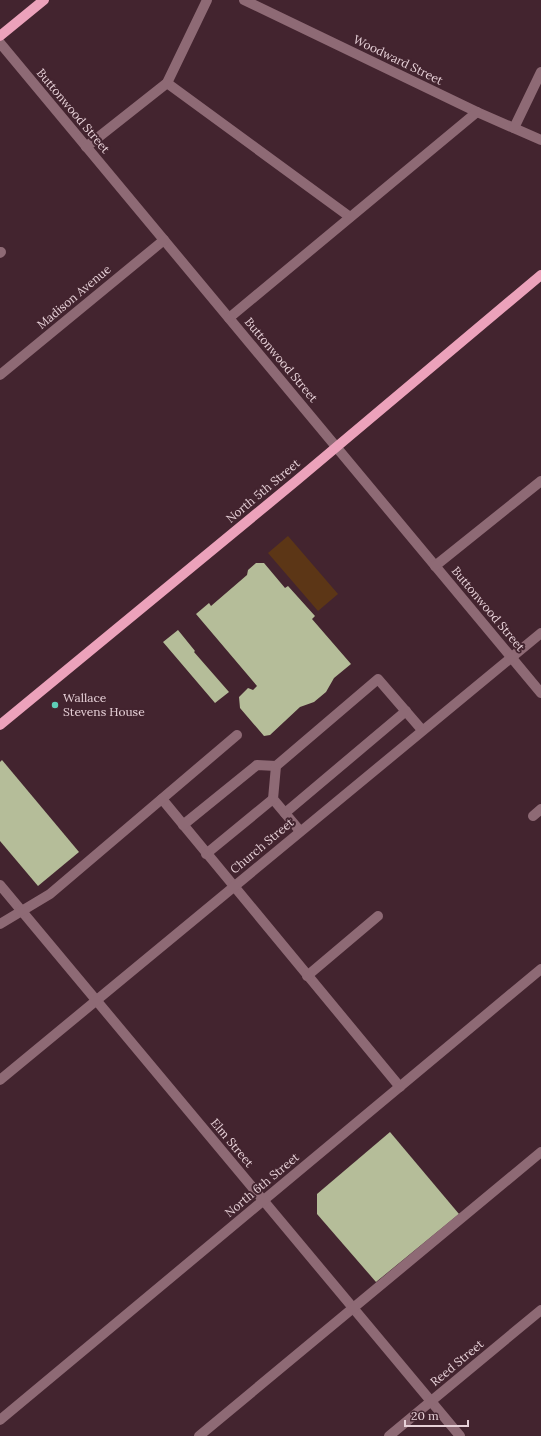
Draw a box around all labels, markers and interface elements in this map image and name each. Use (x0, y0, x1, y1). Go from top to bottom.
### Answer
street label: Woodward Street (351, 31, 446, 88)
street label: Buttonwood Street (34, 65, 113, 156)
street label: Madison Avenue (34, 261, 114, 332)
street label: Buttonwood Street (242, 314, 321, 405)
street label: North 5th Street (223, 455, 303, 526)
street label: Buttonwood Street (449, 563, 528, 654)
place label: Wallace Stevens House (63, 690, 145, 719)
marker: Wallace Stevens House (50, 700, 60, 710)
street label: Church Street (227, 814, 297, 877)
street label: Elm Street (208, 1115, 257, 1170)
street label: North 6th Street (222, 1149, 302, 1220)
street label: Reed Street (427, 1336, 487, 1389)
scale bar (405, 1402, 468, 1428)
text: 20 m (411, 1408, 439, 1423)

